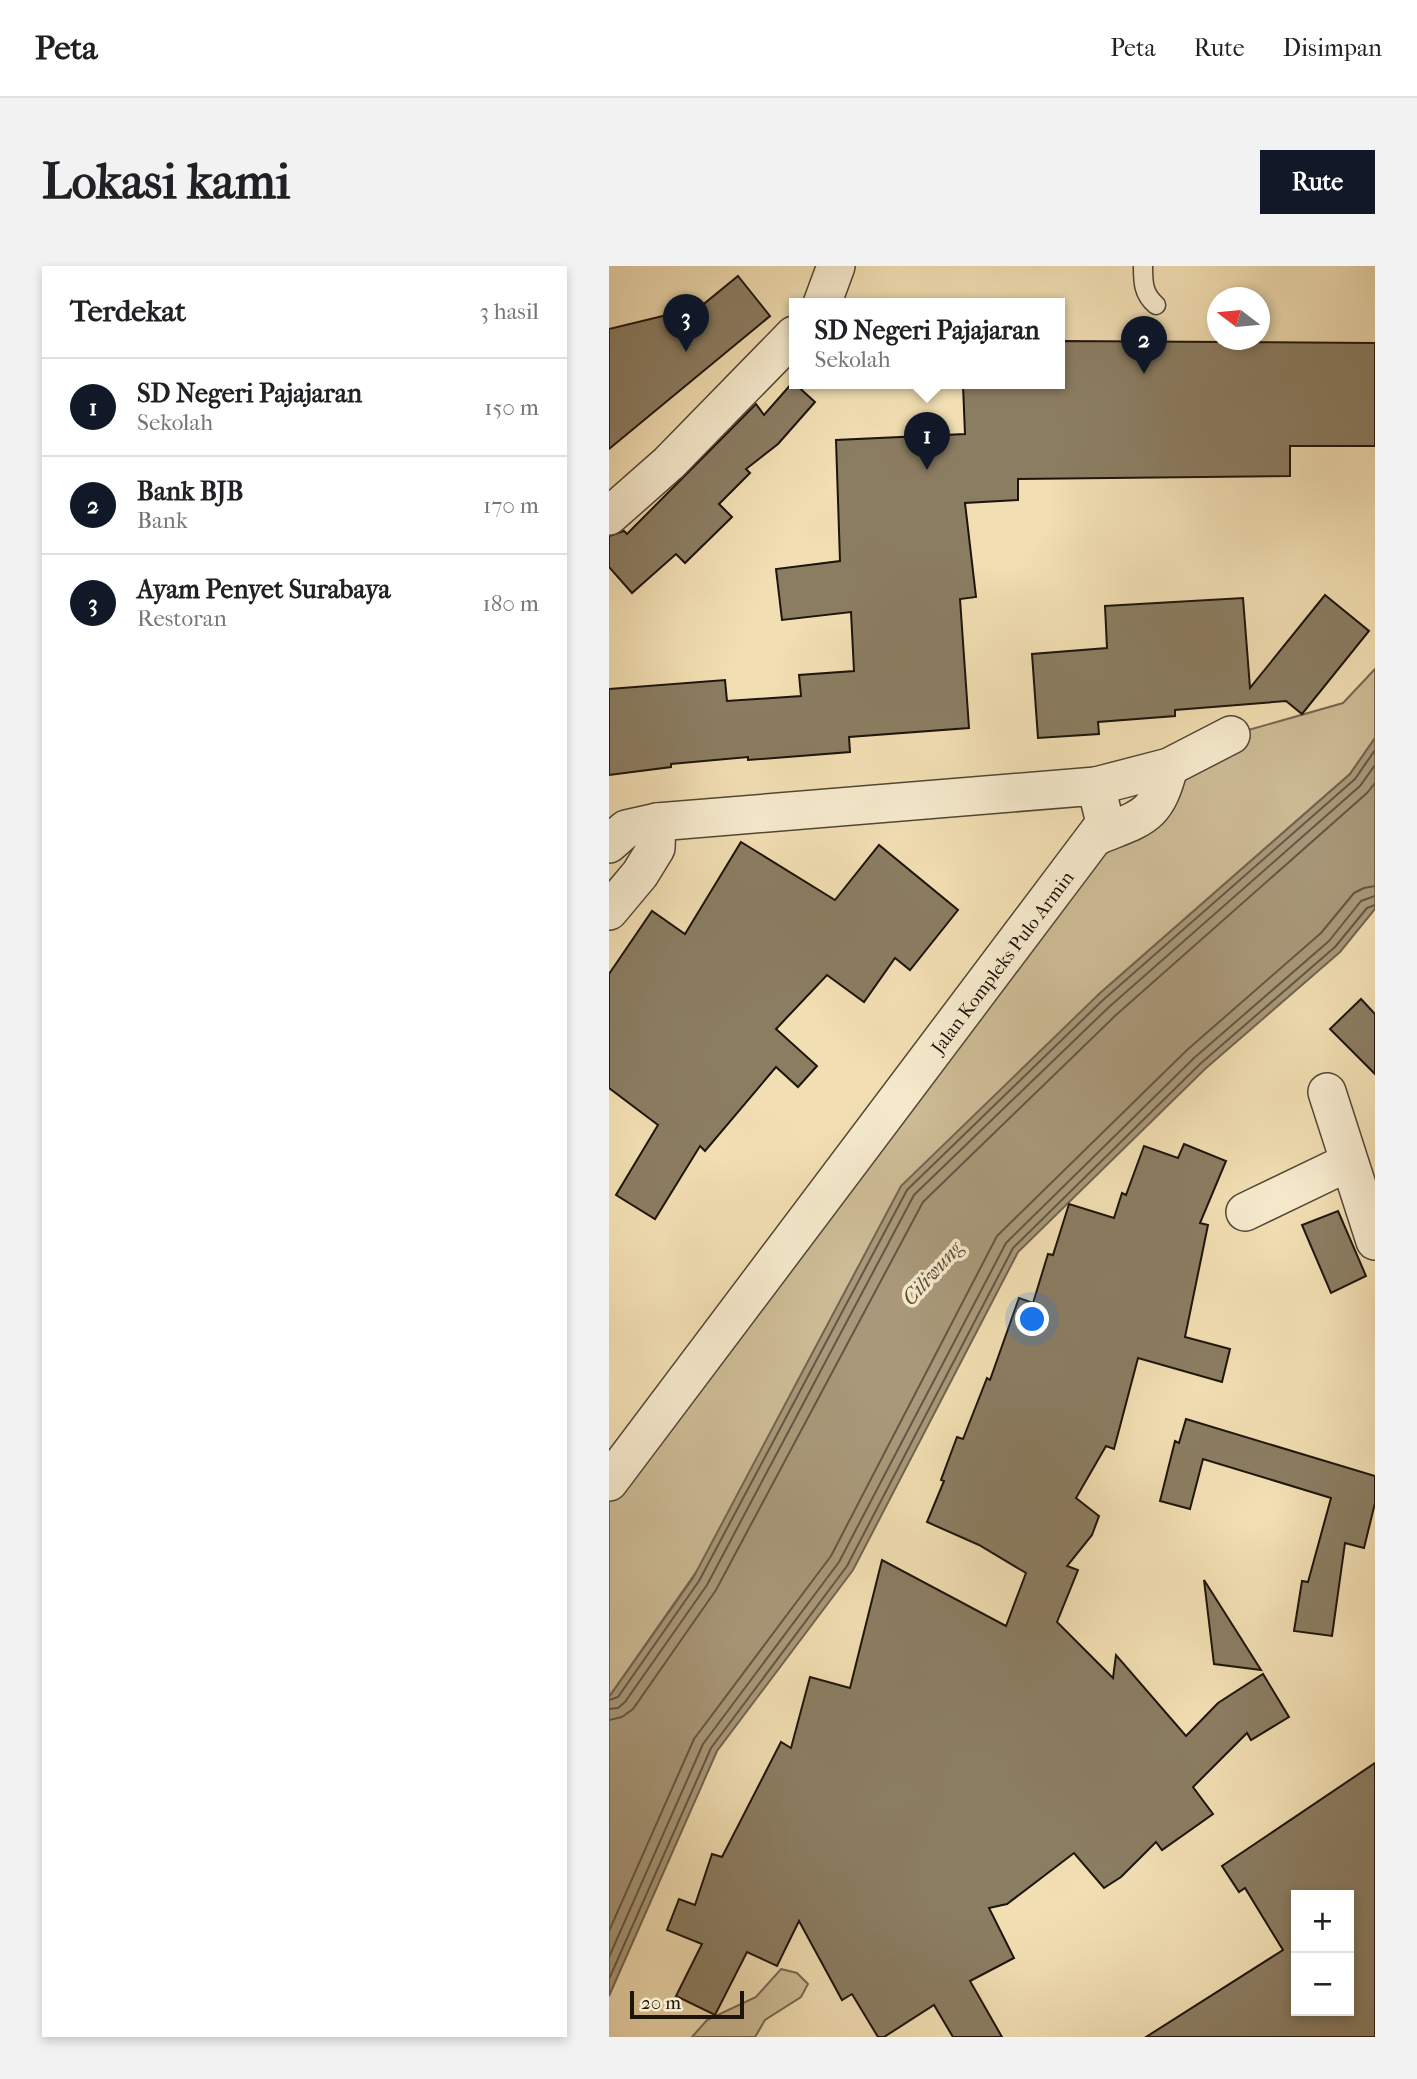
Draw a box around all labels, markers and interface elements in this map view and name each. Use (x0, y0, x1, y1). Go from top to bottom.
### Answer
text: Peta (35, 29, 98, 68)
text: Peta (1110, 34, 1156, 62)
text: Rute (1194, 34, 1245, 62)
text: Disimpan (1283, 34, 1382, 62)
button: Rute (1260, 150, 1375, 214)
text: Lokasi kami (42, 153, 290, 211)
north arrow (1207, 287, 1270, 350)
text: Terdekat (70, 294, 186, 329)
pin: 3 (663, 294, 709, 352)
text: 3 hasil (479, 298, 539, 325)
popup (789, 298, 1065, 389)
text: SD Negeri Pajajaran (815, 315, 1040, 346)
pin: 2 (1121, 316, 1167, 374)
text: Sekolah (815, 346, 891, 373)
text: SD Negeri Pajajaran (137, 378, 362, 409)
text: 1 (89, 394, 97, 421)
text: 150 m (484, 394, 539, 421)
text: Sekolah (137, 409, 213, 436)
pin: 1 (904, 412, 950, 470)
text: Bank BJB (137, 476, 243, 507)
text: 2 (87, 492, 99, 519)
text: 170 m (483, 492, 539, 519)
text: Bank (137, 507, 188, 534)
text: Ayam Penyet Surabaya (137, 574, 391, 605)
text: 3 (88, 590, 98, 617)
text: 180 m (482, 590, 539, 617)
text: Restoran (137, 605, 227, 632)
street label: Jalan Kompleks Pulo Armin (926, 867, 1079, 1060)
water label: Ciliwung (897, 1236, 967, 1310)
your location (1015, 1302, 1049, 1336)
map controls (1291, 1890, 1354, 2016)
button: + (1291, 1890, 1354, 1953)
button: − (1291, 1953, 1354, 2016)
scale bar (630, 1988, 744, 2020)
text: 20 m (641, 1992, 681, 2014)

